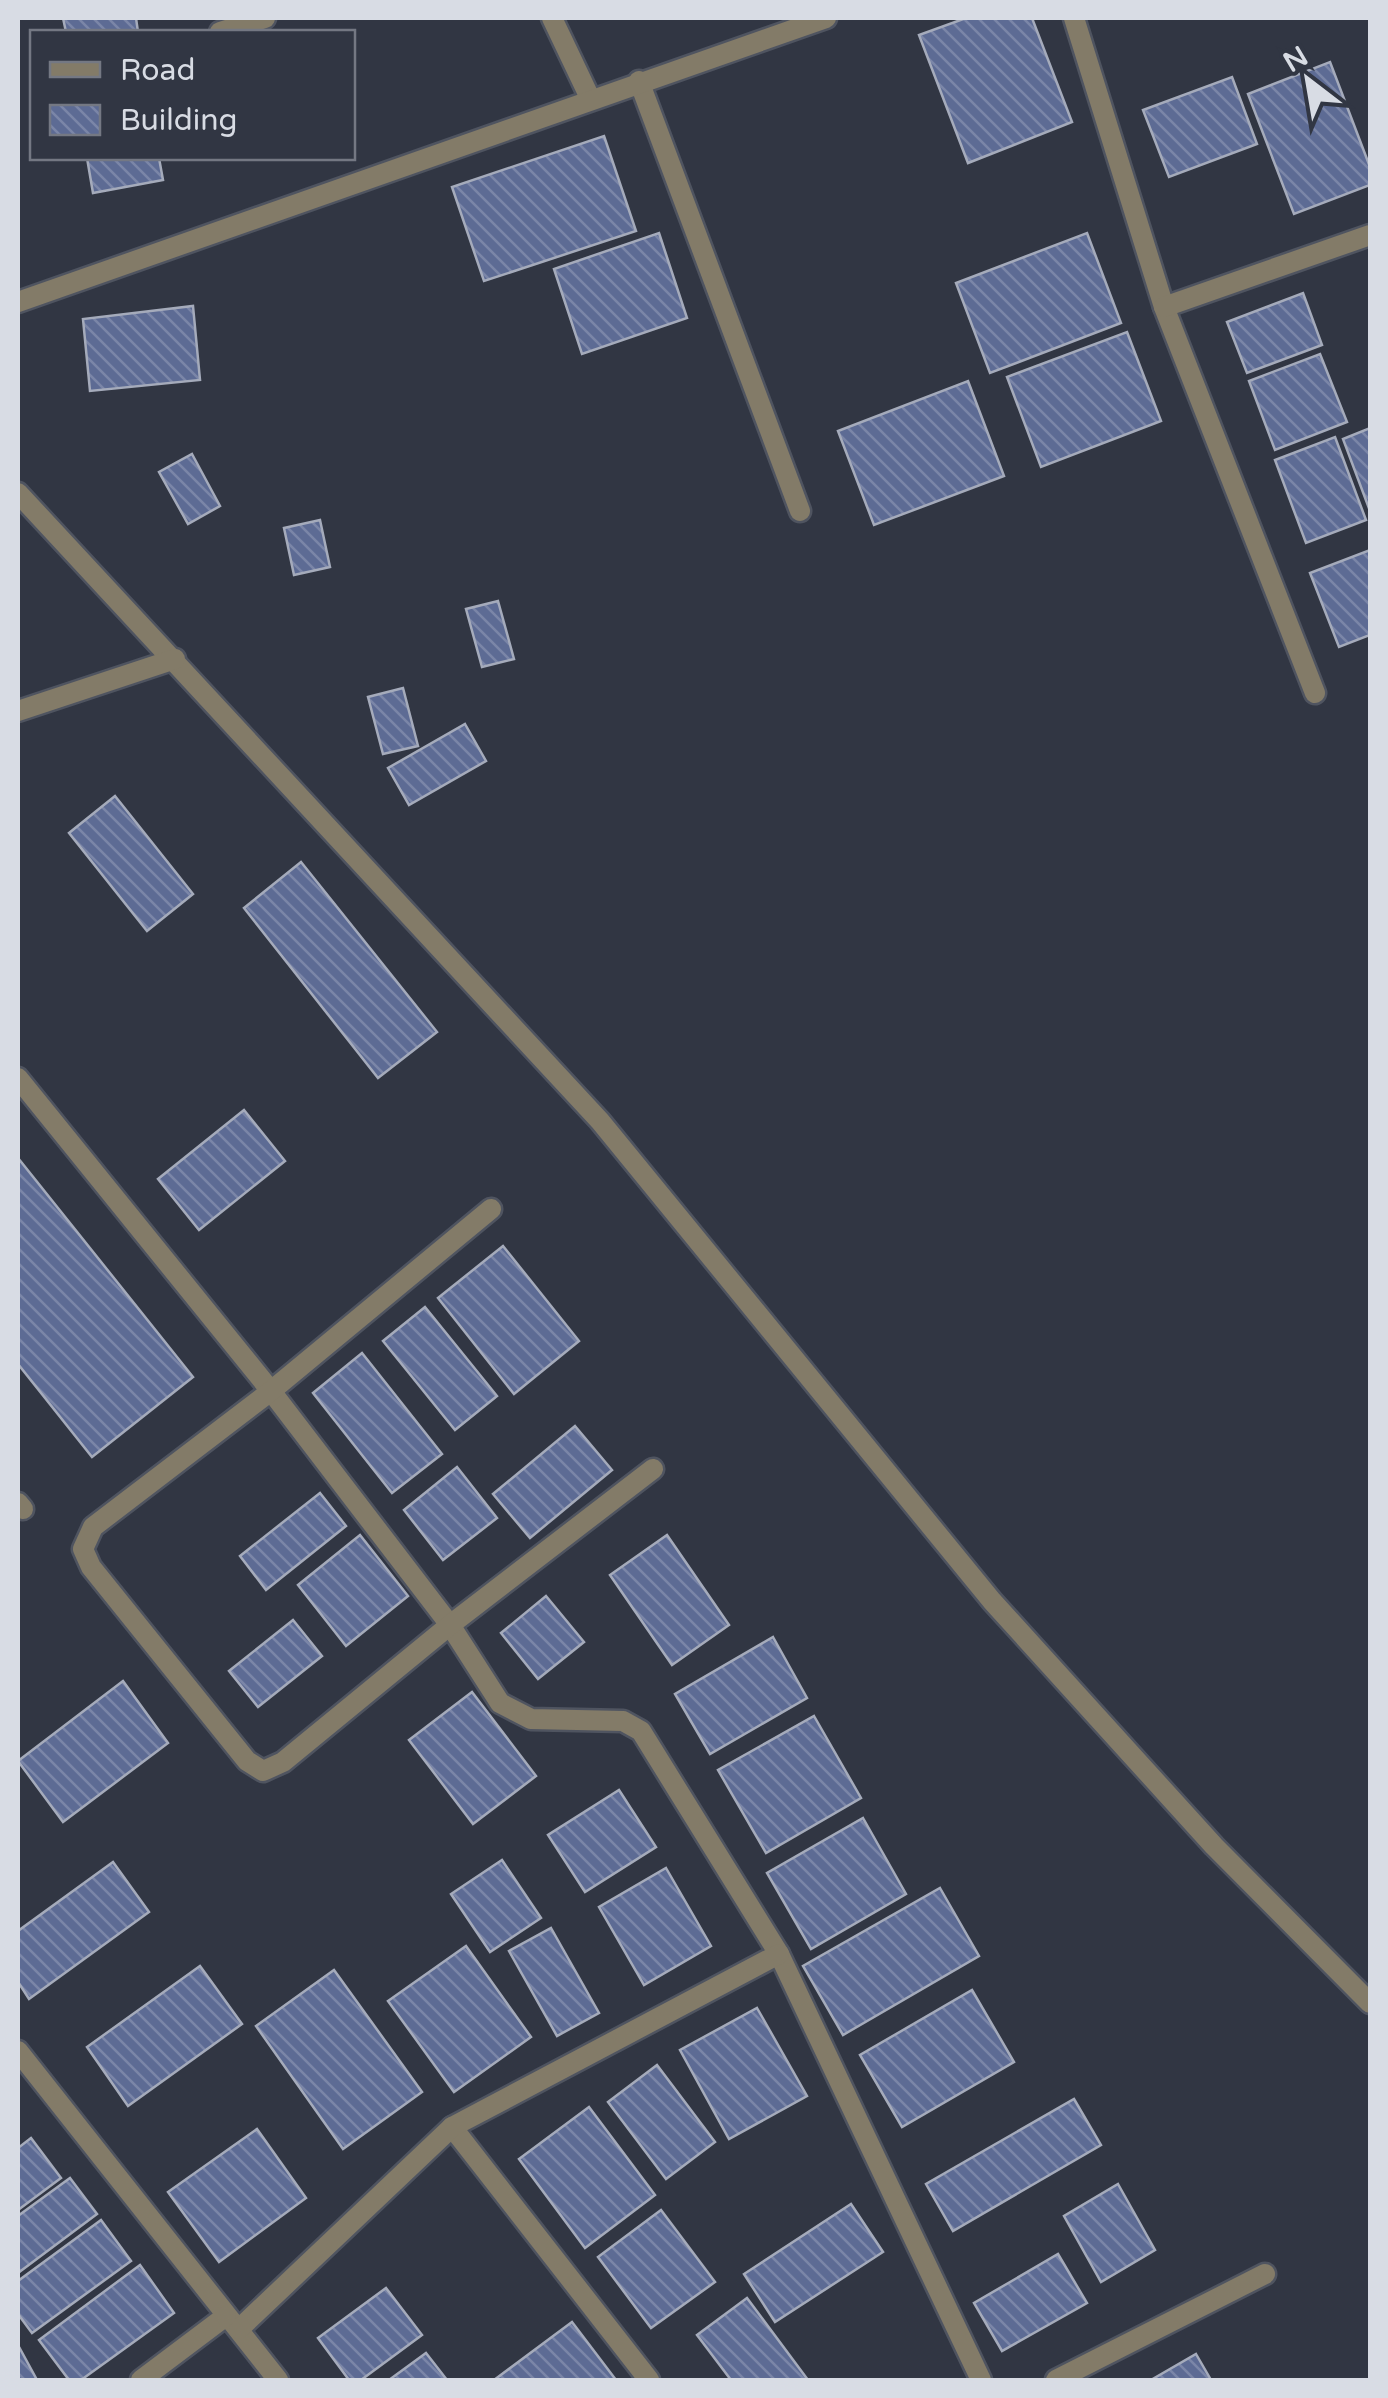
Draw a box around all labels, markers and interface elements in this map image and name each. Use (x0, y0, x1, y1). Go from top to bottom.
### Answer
legend (30, 30, 355, 160)
north arrow (1258, 30, 1358, 130)
text: N (1277, 39, 1314, 80)
text: Road (120, 52, 195, 89)
text: Building (120, 102, 237, 139)

